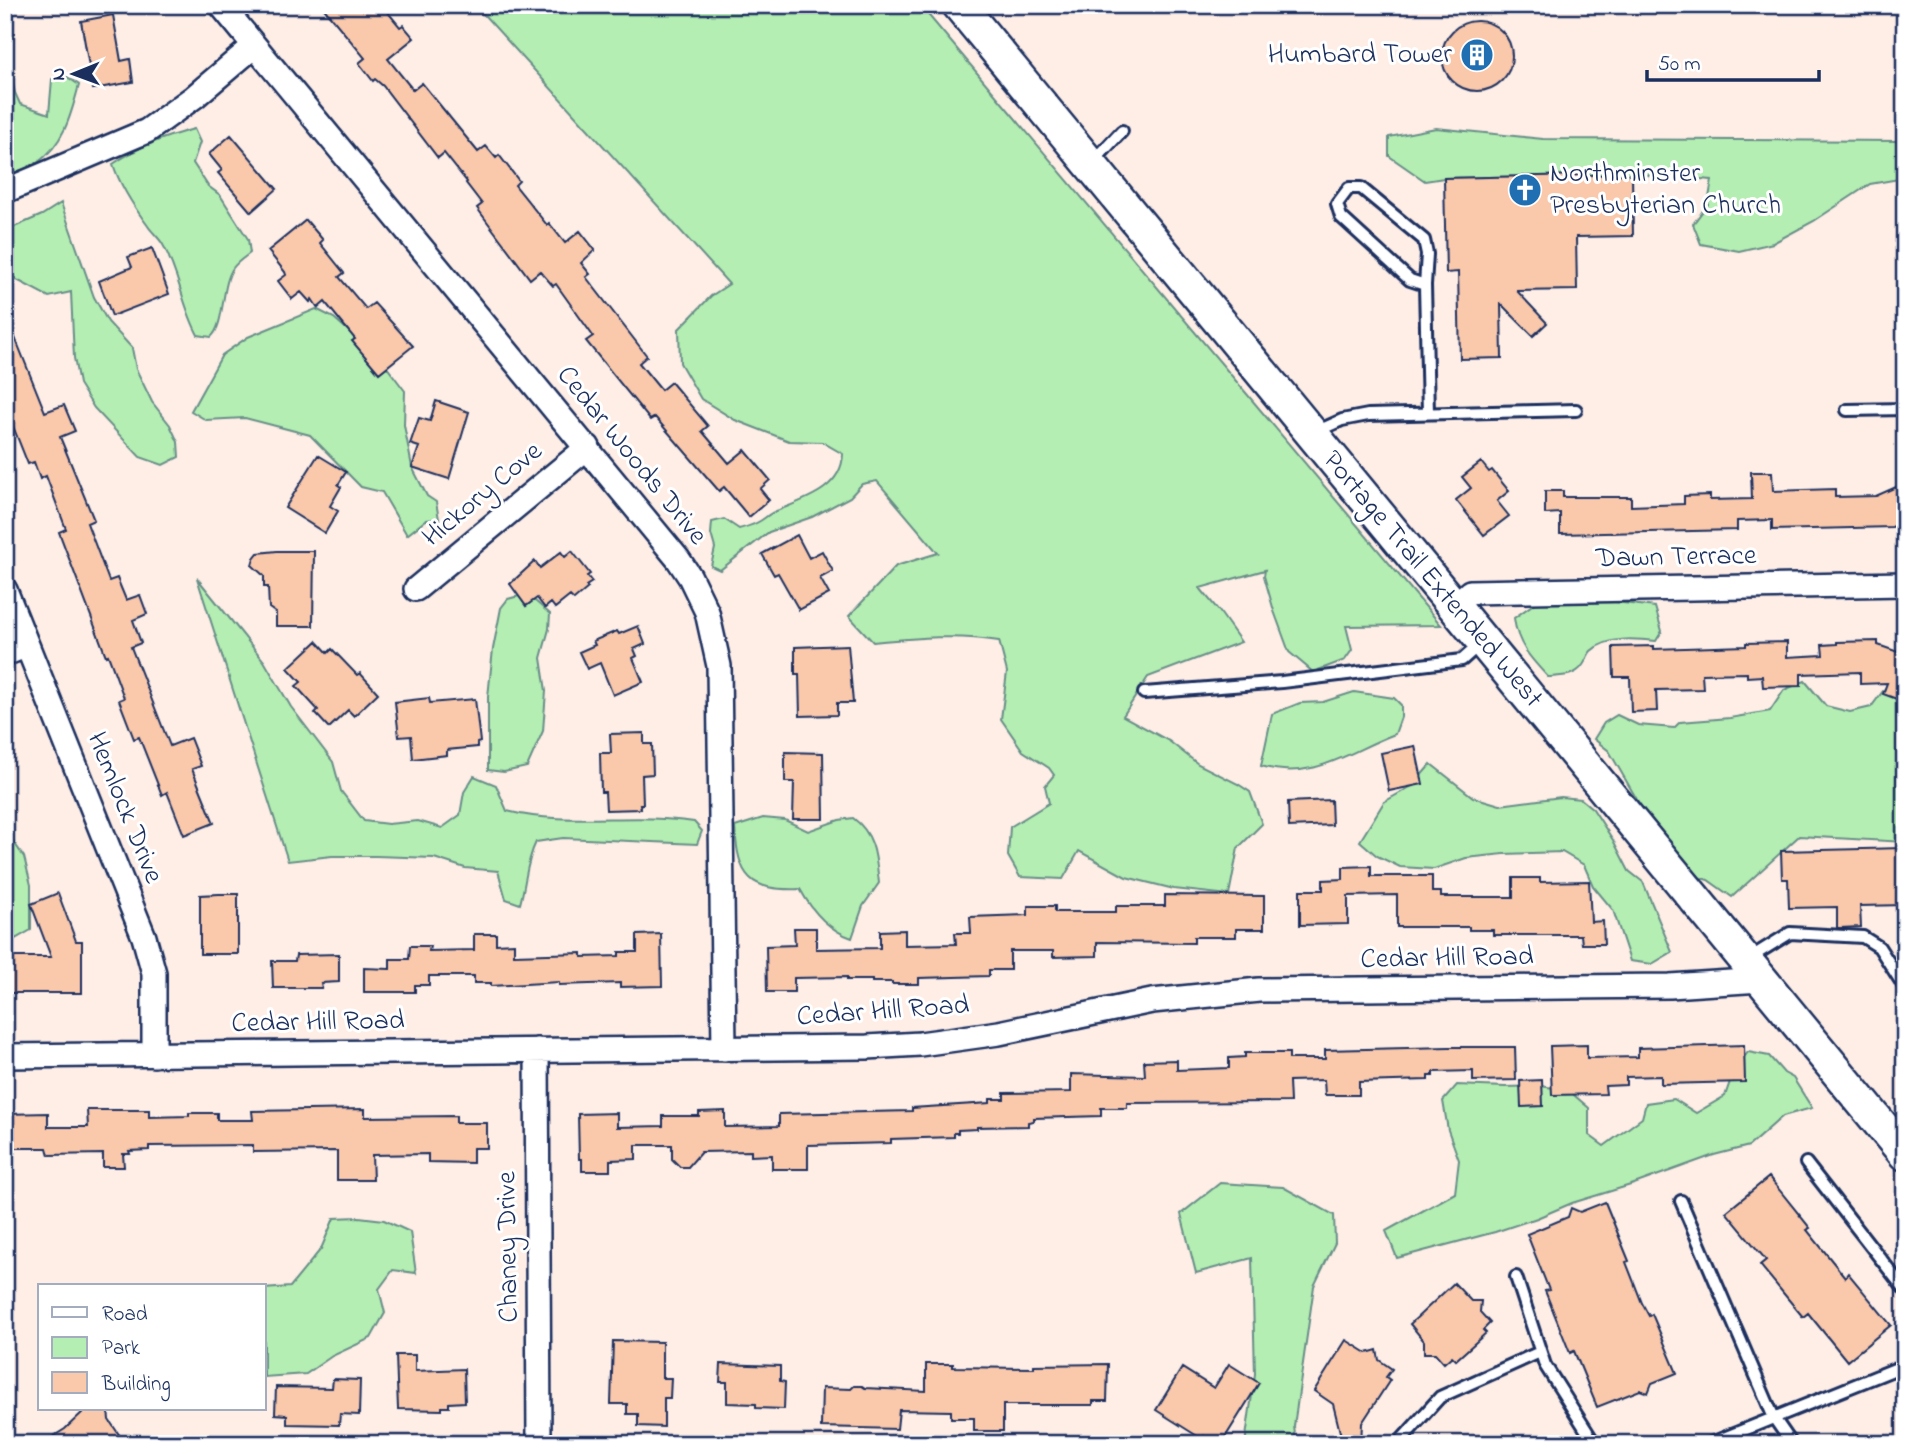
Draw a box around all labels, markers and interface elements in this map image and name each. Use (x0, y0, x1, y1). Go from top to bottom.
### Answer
place label: Humbard Tower (1268, 35, 1452, 76)
building icon: Humbard Tower (1458, 36, 1496, 74)
north arrow (38, 38, 108, 108)
scale bar (1647, 38, 1819, 82)
text: 50 m (1658, 50, 1701, 80)
text: N (46, 67, 73, 81)
place label: Northminster Presbyterian Church (1550, 154, 1781, 227)
church icon: Northminster Presbyterian Church (1506, 171, 1544, 209)
street label: Cedar Woods Drive (546, 357, 717, 555)
street label: Hickory Cove (414, 432, 552, 558)
street label: Portage Trail Extended West (1312, 442, 1552, 718)
street label: Dawn Terrace (1594, 536, 1757, 580)
street label: Hemlock Drive (75, 726, 173, 890)
street label: Cedar Hill Road (1360, 937, 1534, 981)
street label: Cedar Hill Road (795, 985, 971, 1038)
street label: Cedar Hill Road (231, 1001, 405, 1045)
street label: Chaney Drive (487, 1171, 531, 1323)
legend (38, 1284, 266, 1410)
text: Road (102, 1300, 148, 1330)
text: Park (102, 1334, 141, 1364)
text: Building (101, 1370, 171, 1402)

